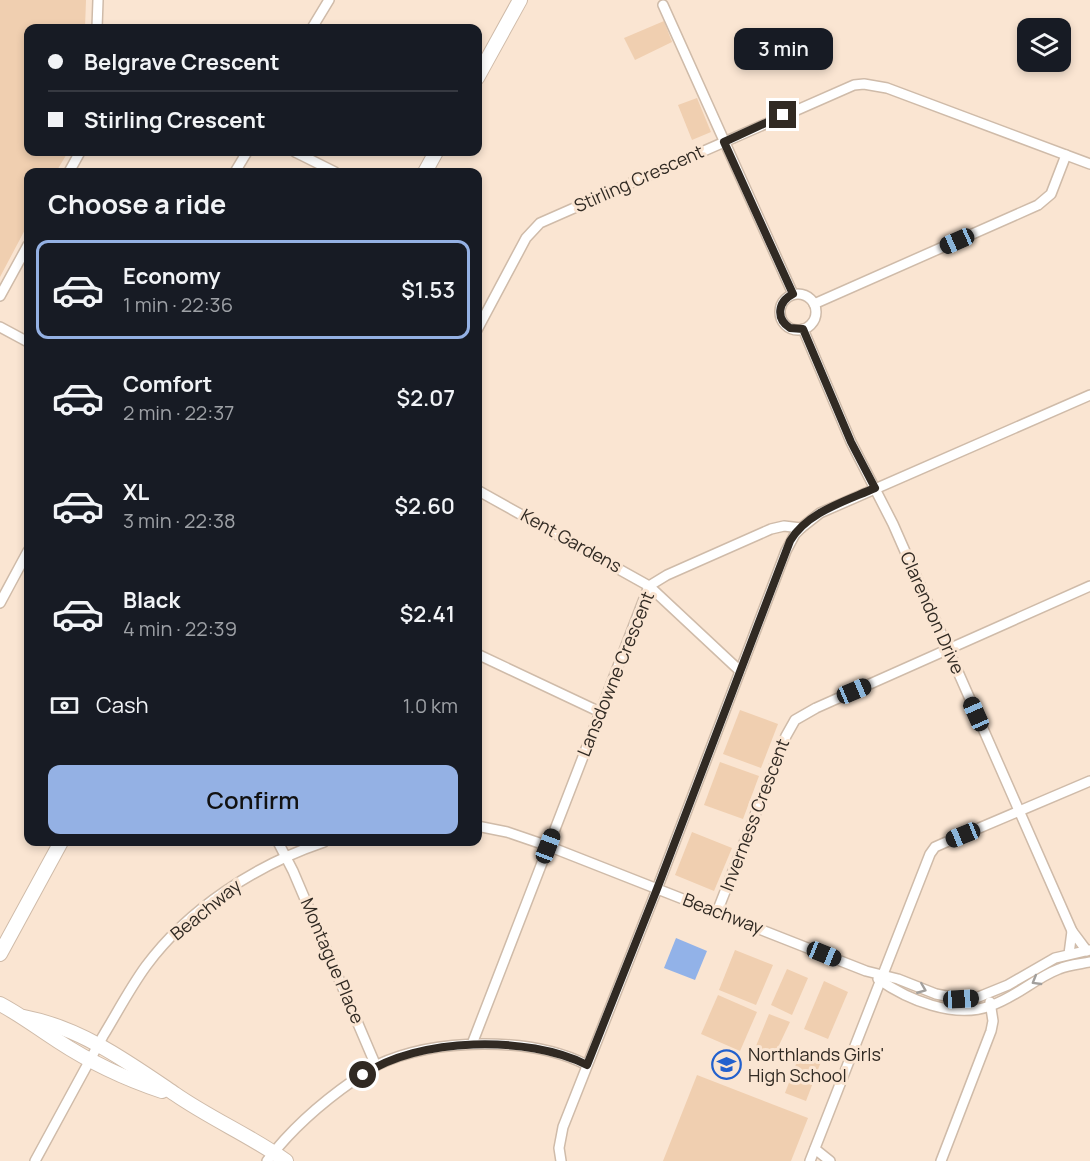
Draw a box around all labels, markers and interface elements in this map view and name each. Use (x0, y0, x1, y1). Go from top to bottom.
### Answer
map controls (1017, 18, 1071, 72)
button: layers (1017, 18, 1071, 72)
callout: 3 min (734, 28, 832, 70)
text: 3 min (758, 35, 809, 62)
text: Belgrave Crescent (84, 47, 279, 77)
route end (769, 101, 796, 128)
text: Stirling Crescent (84, 105, 266, 135)
street label: Stirling Crescent (570, 139, 707, 217)
text: Choose a ride (48, 185, 226, 222)
car (937, 225, 977, 257)
text: Economy (123, 261, 221, 291)
icon: car (51, 263, 105, 317)
text: $1.53 (401, 275, 455, 305)
text: 1 min · 22:36 (123, 291, 233, 318)
text: Comfort (123, 369, 212, 399)
icon: car (51, 371, 105, 425)
text: $2.07 (397, 383, 455, 413)
text: 2 min · 22:37 (123, 399, 234, 426)
text: XL (123, 477, 149, 507)
icon: car (51, 479, 105, 533)
text: $2.60 (394, 491, 455, 521)
street label: Kent Gardens (517, 503, 626, 578)
text: 3 min · 22:38 (123, 507, 236, 534)
street label: Clarendon Drive (895, 547, 971, 678)
text: Black (123, 585, 180, 615)
icon: car (51, 587, 105, 641)
street label: Lansdowne Crescent (571, 588, 659, 760)
text: $2.41 (400, 599, 455, 629)
text: 4 min · 22:39 (123, 615, 237, 642)
car (834, 676, 874, 706)
icon: cash (48, 689, 81, 722)
text: Cash (96, 690, 149, 720)
text: 1.0 km (403, 692, 458, 719)
car (960, 694, 992, 734)
street label: Inverness Crescent (714, 735, 794, 894)
button: Confirm (48, 765, 458, 834)
car (943, 820, 983, 850)
car (533, 826, 563, 866)
street label: Beachway (165, 873, 246, 945)
street label: Beachway (680, 887, 767, 940)
street label: Montague Place (296, 894, 370, 1027)
car (804, 939, 844, 969)
one-way arrow (1031, 974, 1042, 986)
one-way arrow (916, 981, 927, 994)
car (943, 989, 979, 1009)
place label: Northlands Girls' High School (748, 1042, 884, 1087)
school or university icon: Northlands Girls' High School (711, 1049, 743, 1081)
route start (349, 1061, 376, 1088)

